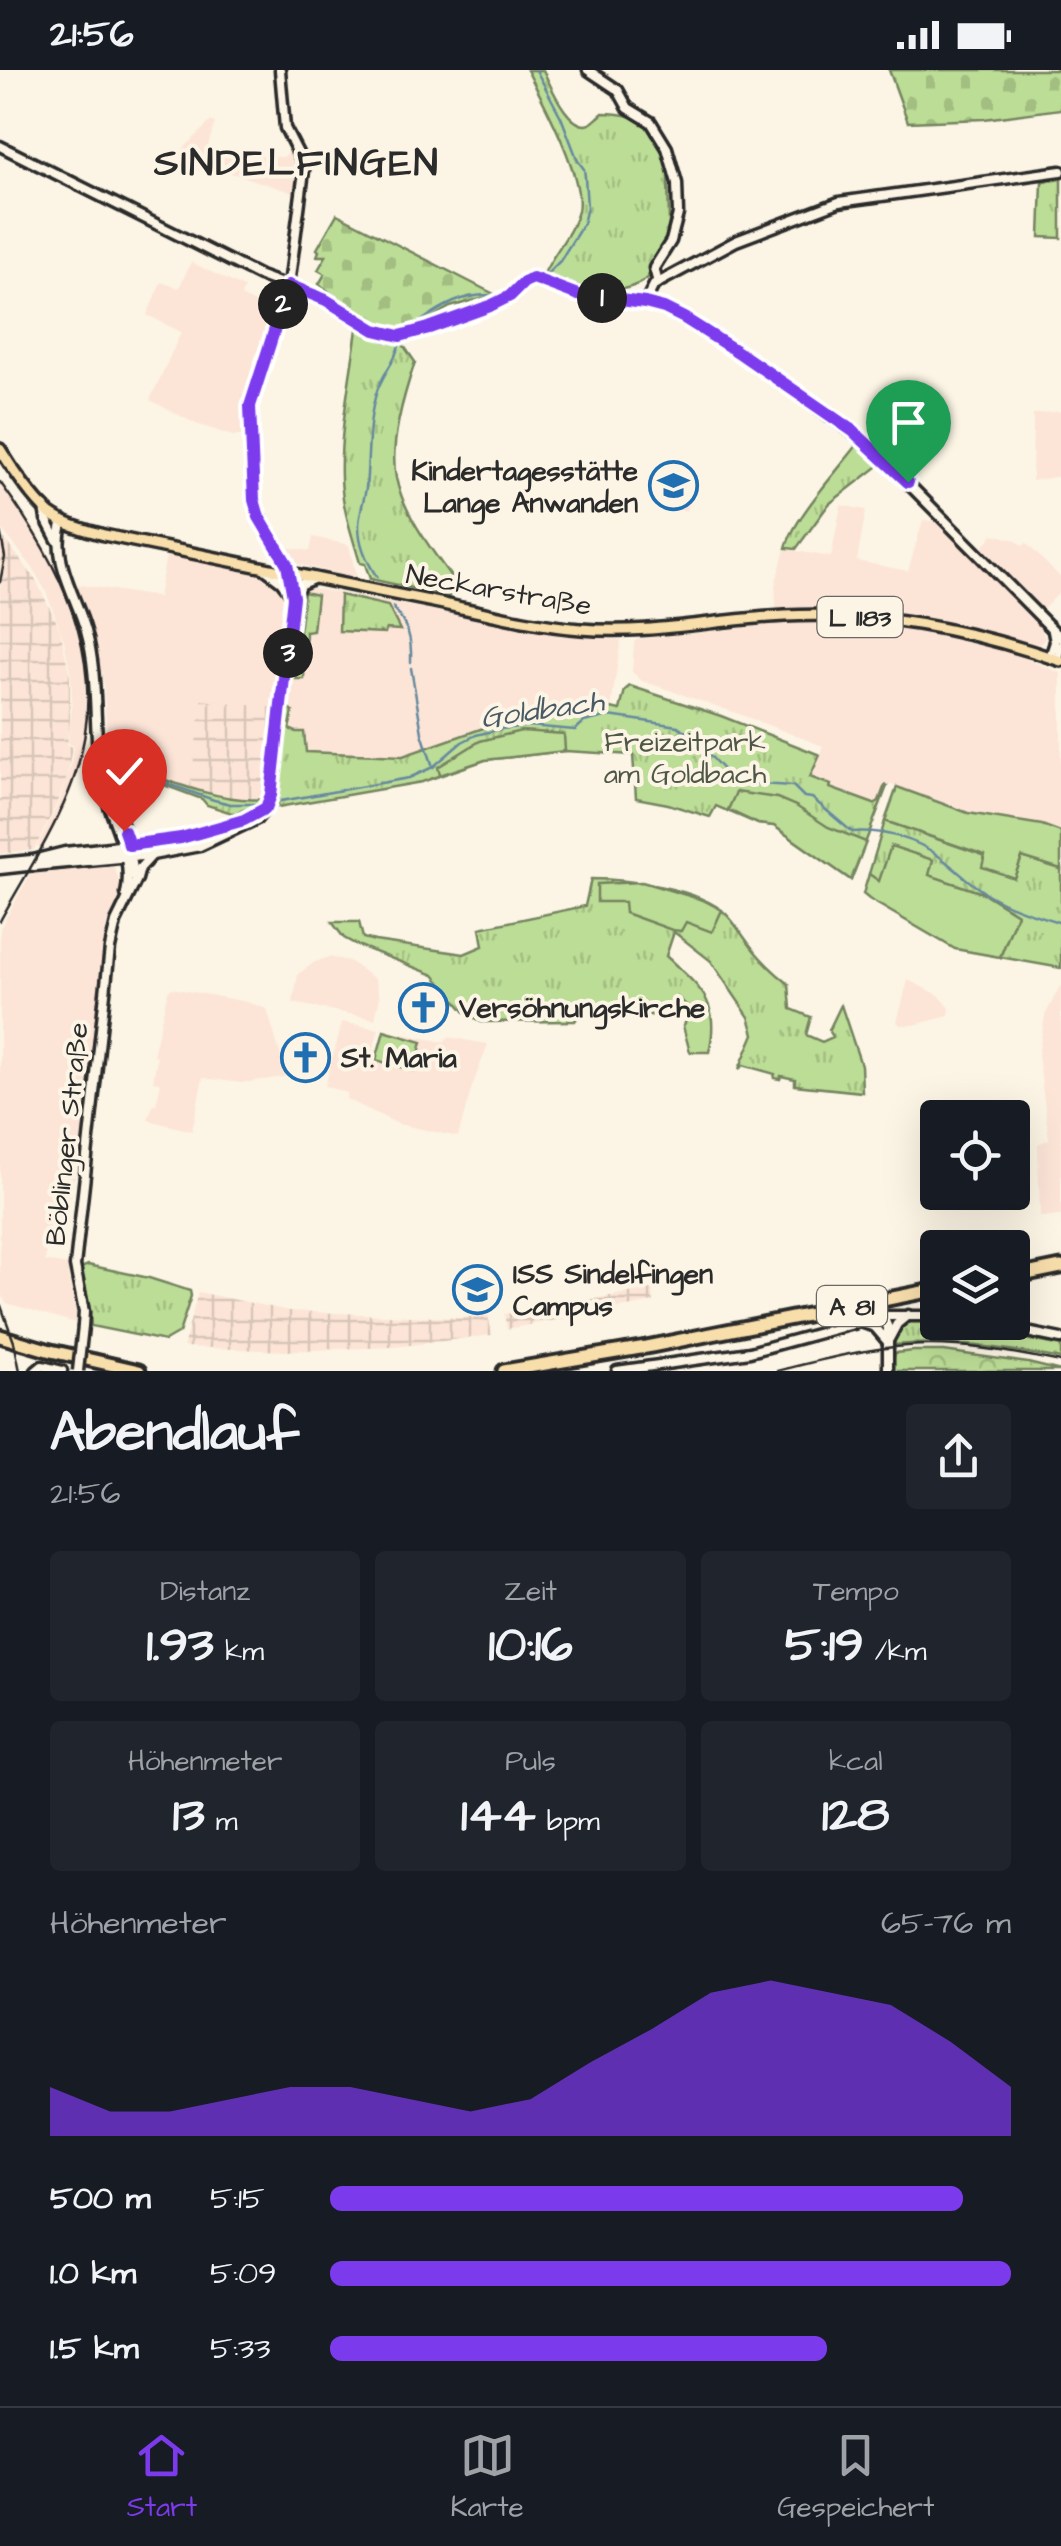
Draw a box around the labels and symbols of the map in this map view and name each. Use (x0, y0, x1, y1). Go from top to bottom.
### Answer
district label: SINDELFINGEN (153, 138, 440, 190)
pin: 1 (577, 273, 627, 323)
pin: 2 (258, 279, 308, 329)
pin (866, 380, 951, 483)
place label: Kindertagesstätte Lange Anwanden (411, 452, 638, 525)
school or university icon: Kindertagesstätte Lange Anwanden (647, 460, 699, 512)
street label: Neckarstraße (403, 555, 594, 626)
road number: L 1183 (818, 597, 902, 637)
pin: 3 (263, 628, 313, 678)
water label: Goldbach (478, 680, 607, 739)
park label: Freizeitpark am Goldbach (604, 723, 766, 794)
pin (82, 729, 167, 832)
church icon: Versöhnungskirche (398, 981, 450, 1033)
place label: Versöhnungskirche (458, 989, 705, 1030)
street label: Böblinger Straße (36, 1021, 100, 1248)
church icon: St. Maria (280, 1031, 332, 1083)
place label: St. Maria (340, 1039, 458, 1078)
place label: ISS Sindelfingen Campus (513, 1255, 713, 1327)
school or university icon: ISS Sindelfingen Campus (452, 1263, 504, 1315)
road number: A 81 (817, 1286, 887, 1326)

